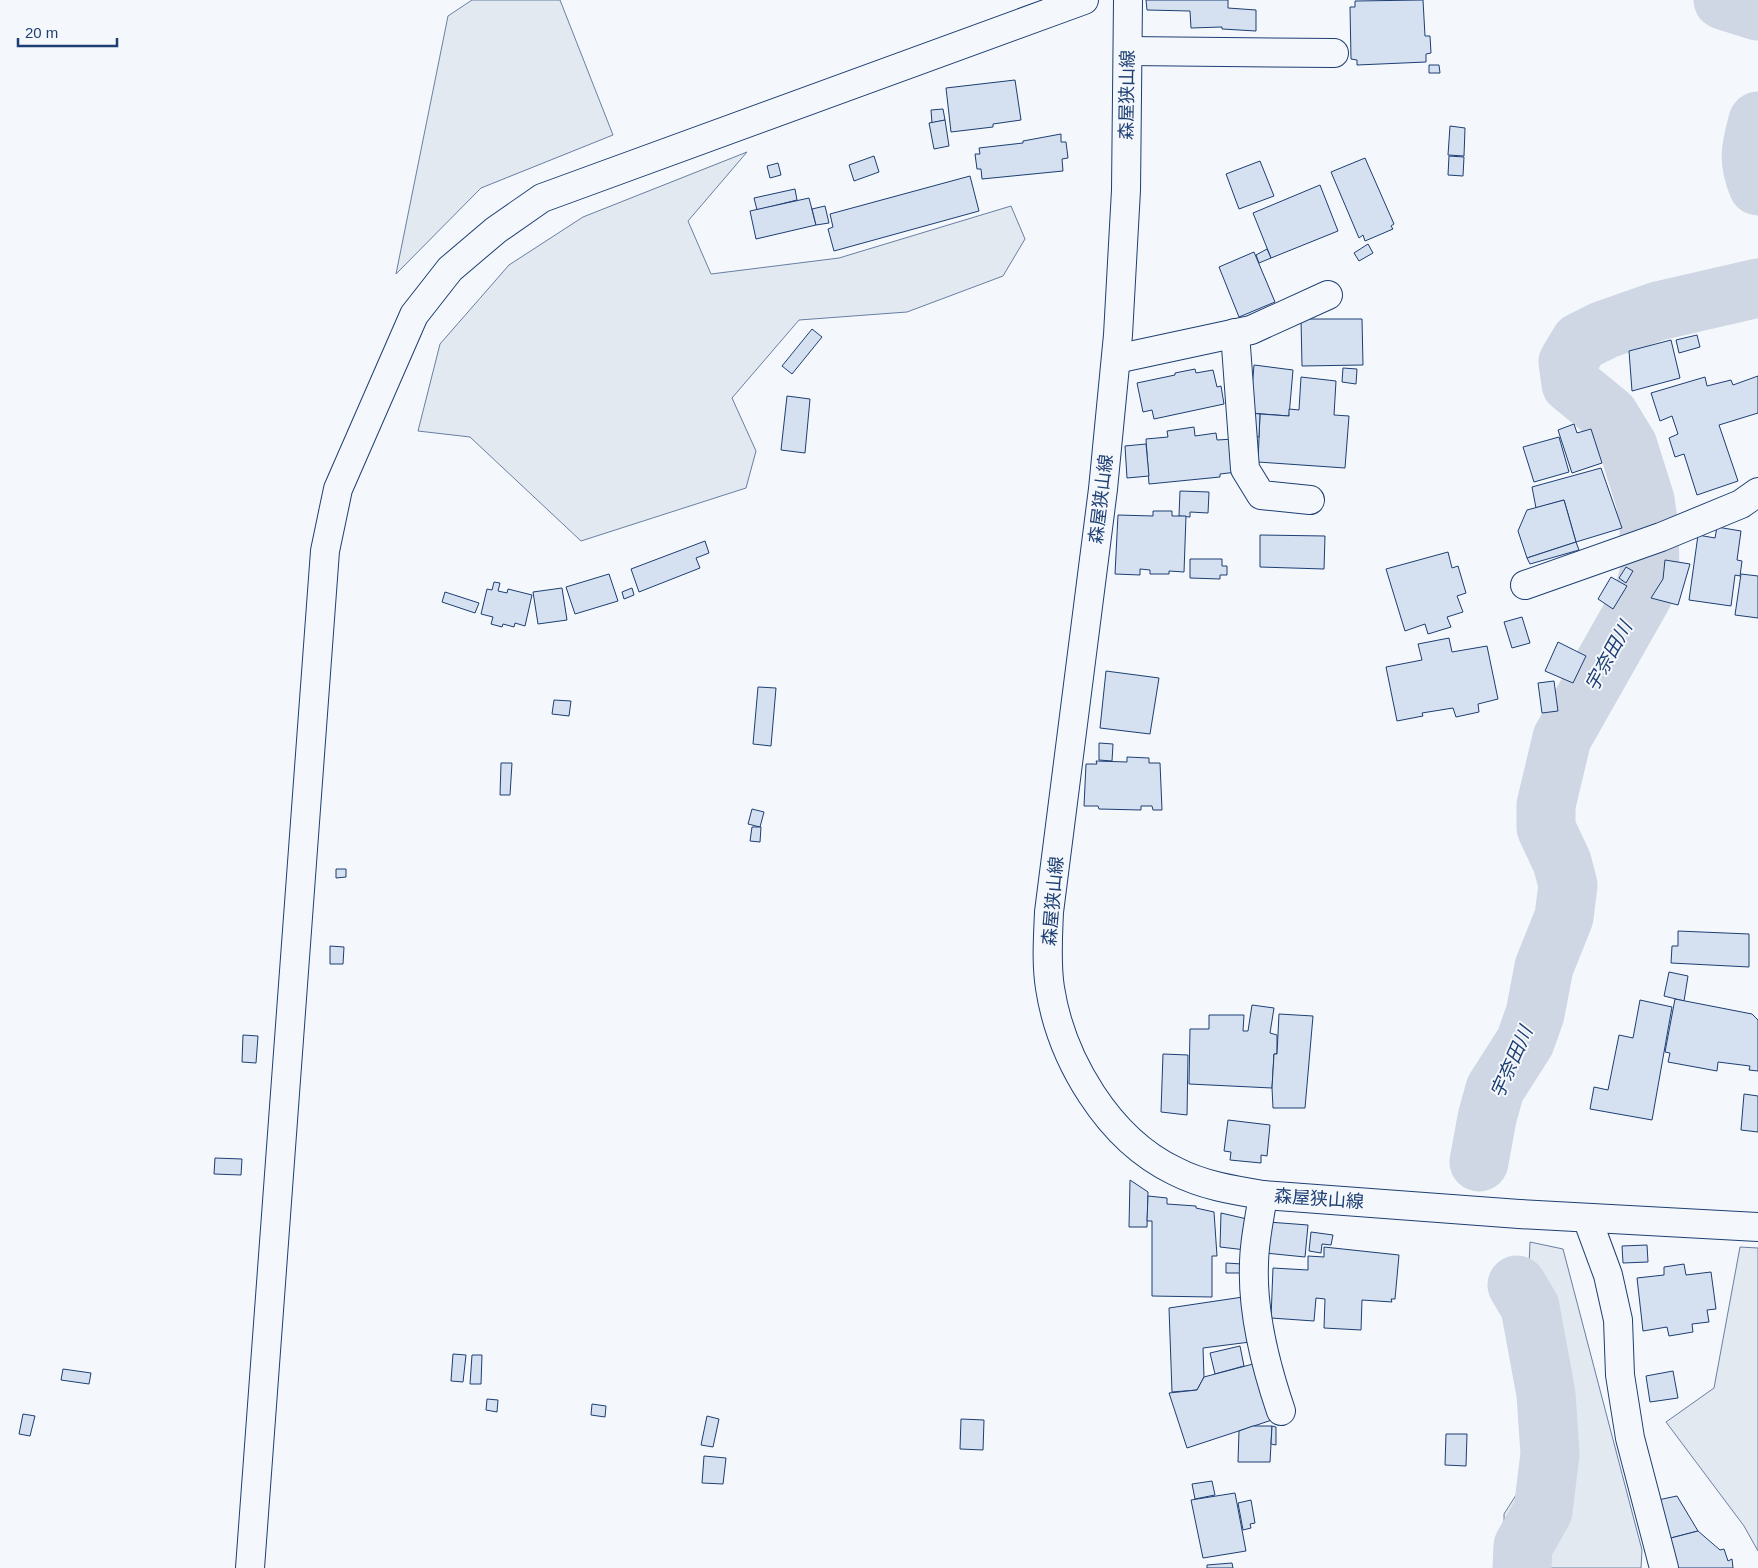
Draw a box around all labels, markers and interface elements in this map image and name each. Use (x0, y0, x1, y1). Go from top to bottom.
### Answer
scale bar (18, 15, 116, 47)
text: 20 m (25, 24, 58, 41)
street label: 森屋狭山線 (1116, 50, 1138, 140)
street label: 森屋狭山線 (1086, 453, 1116, 545)
water label: 宇奈田川 (1581, 616, 1637, 695)
street label: 森屋狭山線 (1039, 855, 1067, 947)
water label: 宇奈田川 (1486, 1021, 1537, 1101)
street label: 森屋狭山線 (1273, 1186, 1365, 1212)

